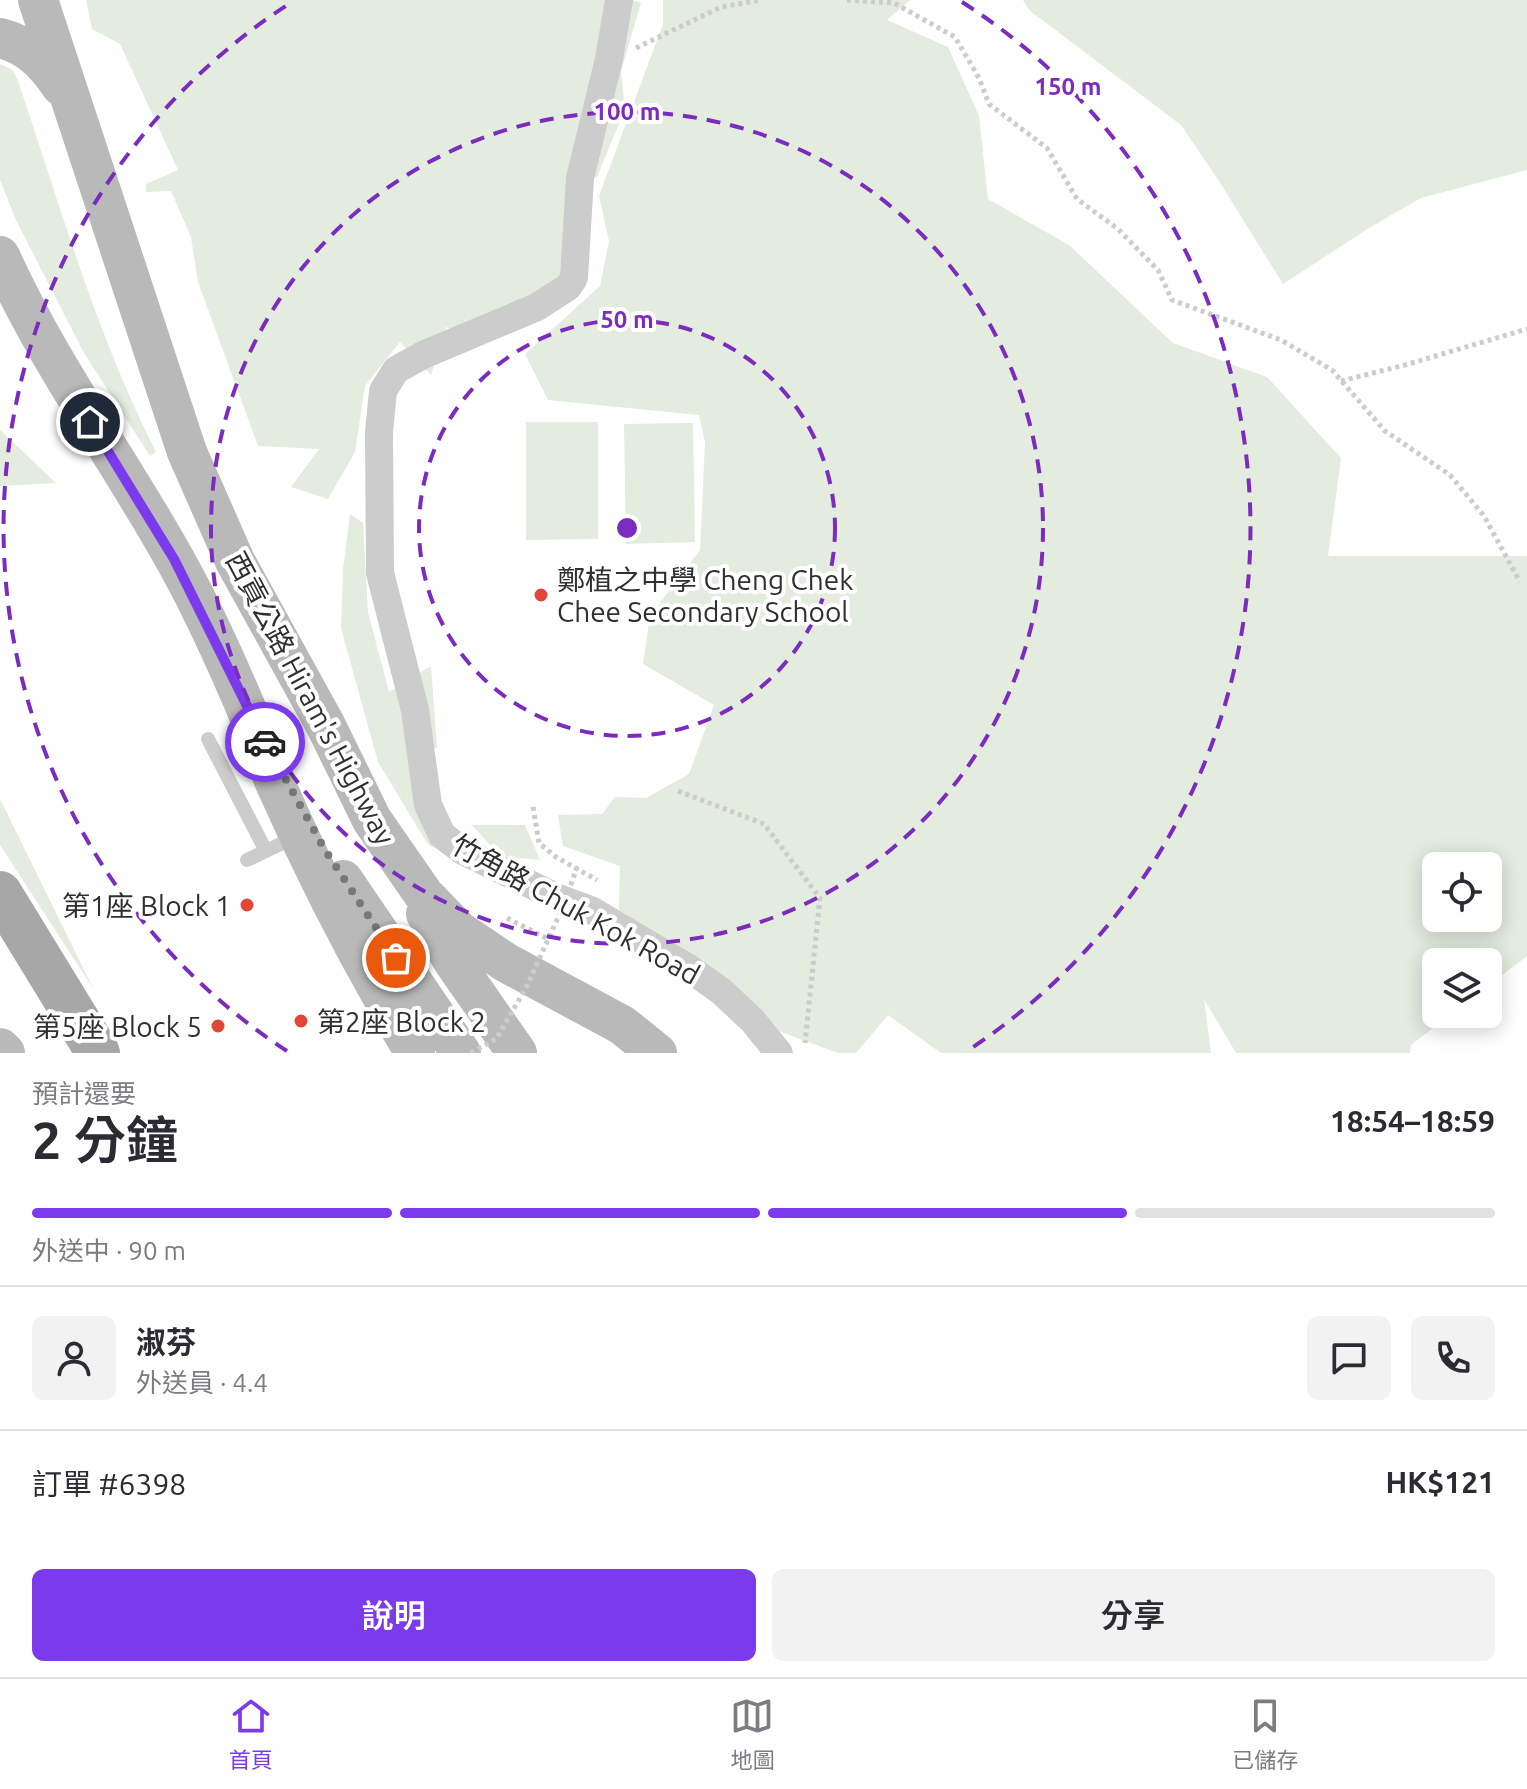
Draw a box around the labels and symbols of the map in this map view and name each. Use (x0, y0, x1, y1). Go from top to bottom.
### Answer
text: 150 m (1035, 73, 1101, 100)
text: 100 m (594, 98, 660, 125)
text: 50 m (600, 306, 654, 333)
pin (56, 388, 124, 456)
centre of rings (613, 514, 641, 542)
street label: 西貢公路 Hiram's Highway (221, 546, 401, 850)
place label: 鄭植之中學 Cheng Chek Chee Secondary School (557, 564, 853, 627)
marker: 鄭植之中學 Cheng Chek Chee Secondary School (532, 586, 550, 604)
courier (225, 702, 305, 782)
street label: 竹角路 Chuk Kok Road (447, 828, 705, 990)
place label: 第1座 Block 1 (62, 890, 231, 921)
marker: 第1座 Block 1 (238, 896, 256, 914)
pin (362, 924, 430, 992)
place label: 第2座 Block 2 (317, 1006, 486, 1037)
place label: 第5座 Block 5 (33, 1011, 202, 1042)
marker: 第2座 Block 2 (292, 1012, 310, 1030)
marker: 第5座 Block 5 (209, 1017, 227, 1035)

